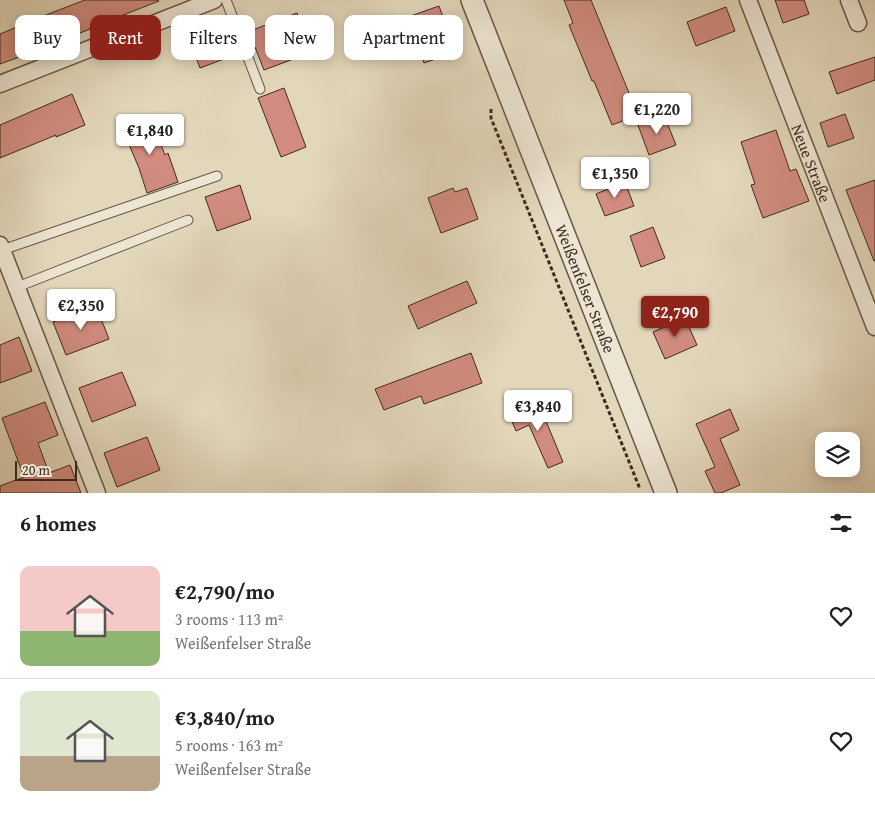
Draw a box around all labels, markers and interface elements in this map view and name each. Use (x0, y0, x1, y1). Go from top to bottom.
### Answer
chip: Buy (15, 15, 80, 60)
chip: Rent (90, 15, 161, 60)
chip: Filters (171, 15, 255, 60)
chip: New (265, 15, 334, 60)
chip: Apartment (344, 15, 463, 60)
pin: €1,220 (616, 92, 698, 135)
text: €1,220 (634, 97, 680, 121)
pin: €1,840 (109, 114, 191, 156)
text: €1,840 (127, 118, 173, 142)
street label: Neue Straße (785, 121, 837, 206)
pin: €1,350 (574, 156, 656, 199)
text: €1,350 (592, 161, 638, 185)
street label: Weißenfelser Straße (549, 221, 622, 356)
pin: €2,350 (40, 288, 122, 331)
text: €2,350 (58, 293, 104, 317)
pin: €2,790 (634, 296, 716, 338)
text: €2,790 (652, 300, 698, 324)
pin: €3,840 (497, 390, 579, 432)
text: €3,840 (515, 394, 561, 418)
map controls (815, 432, 860, 477)
button: layers (815, 432, 860, 477)
scale bar (15, 458, 78, 481)
text: 20 m (22, 460, 50, 480)
text: 6 homes (20, 508, 96, 539)
icon: filters (827, 509, 855, 537)
text: €2,790/mo (175, 576, 275, 607)
icon: home (60, 586, 120, 646)
icon: heart (827, 602, 855, 630)
text: 3 rooms · 113 m² (175, 607, 283, 631)
text: Weißenfelser Straße (175, 631, 311, 655)
text: €3,840/mo (175, 702, 275, 733)
icon: home (60, 711, 120, 771)
icon: heart (827, 727, 855, 755)
text: 5 rooms · 163 m² (175, 733, 283, 757)
text: Weißenfelser Straße (175, 757, 311, 781)

